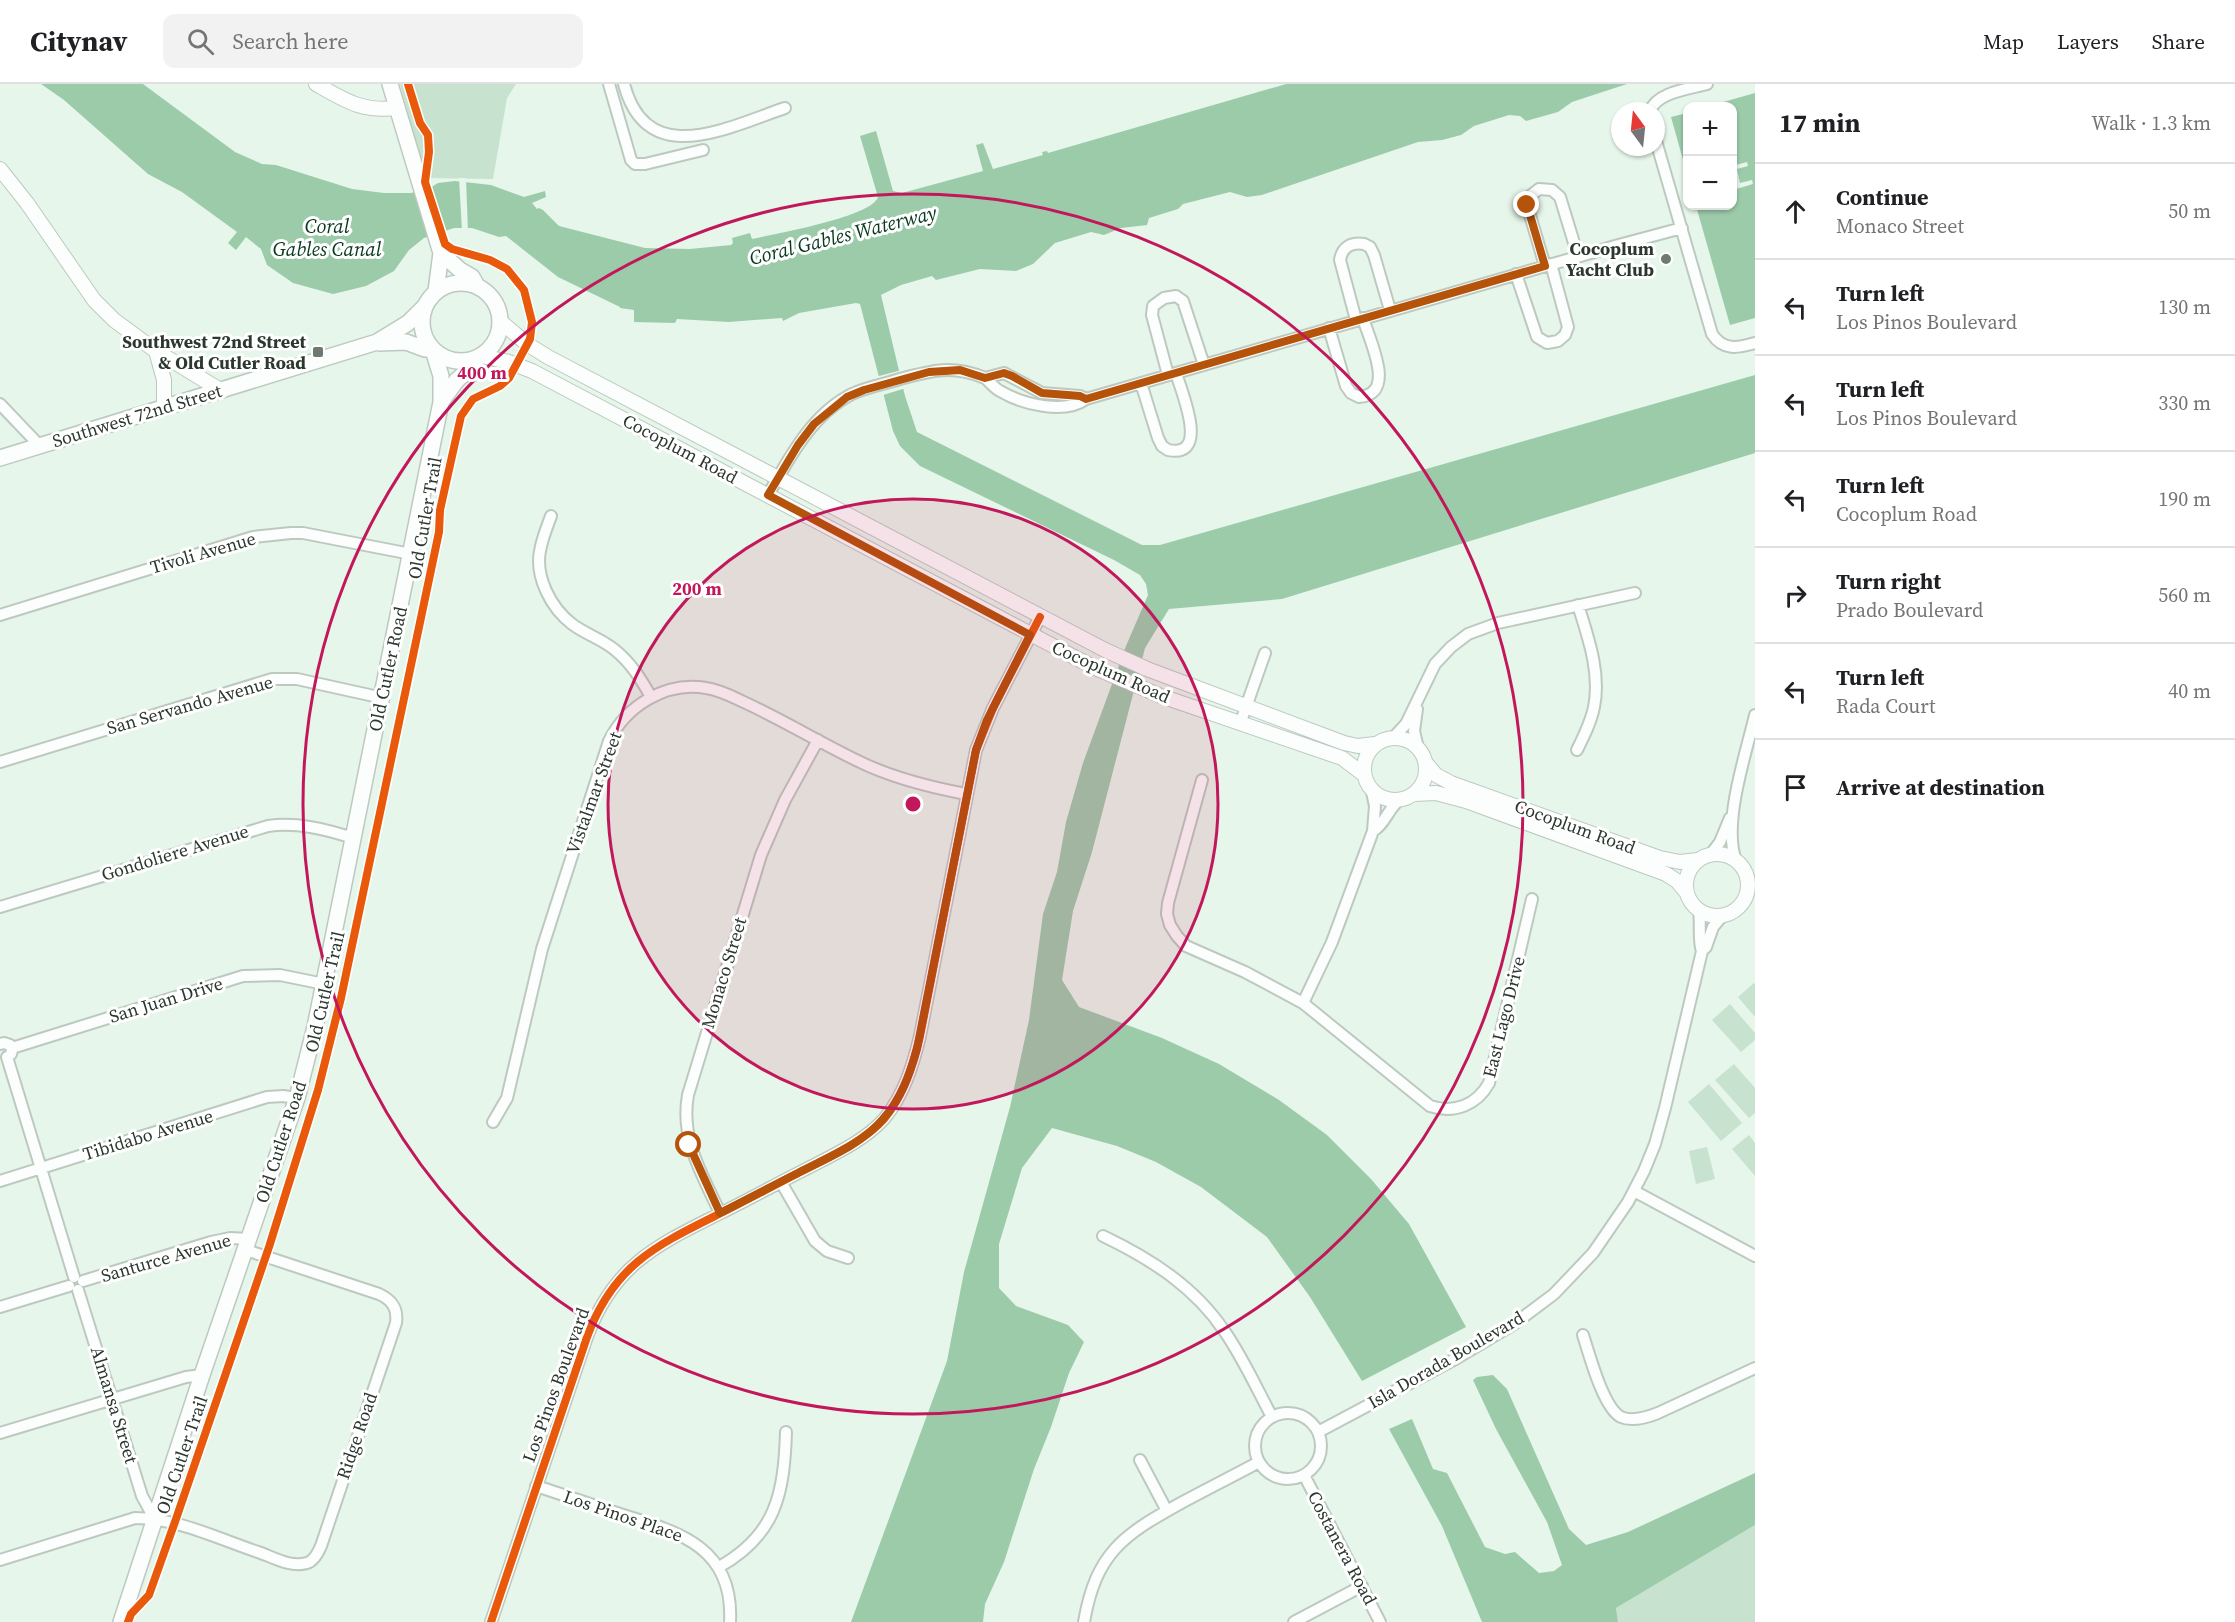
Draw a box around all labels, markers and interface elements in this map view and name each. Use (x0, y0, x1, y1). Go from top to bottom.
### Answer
search box (163, 14, 583, 68)
text: Citynav (30, 22, 127, 60)
icon: search (184, 25, 217, 58)
text: Search here (232, 26, 349, 56)
text: Map (1983, 27, 2024, 56)
text: Layers (2057, 27, 2119, 56)
text: Share (2152, 27, 2205, 56)
north arrow (1611, 102, 1665, 156)
map controls (1683, 102, 1737, 210)
button: + (1683, 102, 1737, 156)
text: 17 min (1779, 105, 1861, 141)
text: Walk · 1.3 km (2091, 109, 2211, 137)
button: − (1683, 156, 1737, 210)
text: Continue (1836, 182, 1929, 212)
route end (1513, 191, 1539, 217)
icon: ahead (1779, 195, 1812, 228)
text: 50 m (2168, 197, 2211, 225)
water label: Coral Gables Waterway (747, 198, 940, 272)
water label: Coral Gables Canal (273, 212, 382, 263)
text: Monaco Street (1836, 212, 1964, 240)
place label: Cocoplum Yacht Club (1566, 236, 1654, 282)
marker: Cocoplum Yacht Club (1659, 252, 1673, 266)
text: Turn left (1836, 278, 1924, 308)
icon: left (1779, 291, 1812, 324)
text: 130 m (2158, 293, 2211, 321)
text: Los Pinos Boulevard (1836, 308, 2017, 336)
place label: Southwest 72nd Street & Old Cutler Road (122, 329, 307, 375)
marker: Southwest 72nd Street & Old Cutler Road (311, 345, 325, 359)
text: 400 m (457, 360, 507, 385)
text: Turn left (1836, 374, 1924, 404)
street label: Southwest 72nd Street (49, 378, 225, 453)
icon: left (1779, 387, 1812, 420)
text: 330 m (2158, 389, 2211, 417)
text: Los Pinos Boulevard (1836, 404, 2017, 432)
street label: Cocoplum Road (618, 408, 742, 489)
street label: Old Cutler Trail (401, 455, 448, 581)
text: Turn left (1836, 470, 1924, 500)
icon: left (1779, 483, 1812, 516)
text: 190 m (2158, 485, 2211, 513)
text: Cocoplum Road (1836, 500, 1977, 528)
street label: Tivoli Avenue (147, 526, 258, 579)
text: Turn right (1836, 566, 1941, 596)
text: 200 m (672, 576, 722, 601)
icon: right (1779, 579, 1812, 612)
text: 560 m (2158, 581, 2211, 609)
text: Prado Boulevard (1836, 596, 1983, 624)
street label: Old Cutler Road (362, 604, 413, 734)
street label: Cocoplum Road (1048, 634, 1174, 709)
text: Turn left (1836, 662, 1924, 692)
street label: San Servando Avenue (104, 669, 276, 740)
icon: left (1779, 675, 1812, 708)
text: 40 m (2168, 677, 2211, 705)
text: Rada Court (1836, 692, 1936, 720)
street label: Vistalmar Street (560, 728, 627, 858)
icon: arrive (1779, 771, 1812, 804)
text: Arrive at destination (1836, 772, 2045, 802)
street label: Cocoplum Road (1511, 793, 1639, 860)
centre of rings (903, 794, 923, 814)
street label: Gondoliere Avenue (98, 818, 252, 887)
street label: Monaco Street (695, 914, 752, 1032)
street label: Old Cutler Trail (298, 929, 351, 1055)
street label: East Lago Drive (1476, 954, 1531, 1080)
street label: San Juan Drive (106, 970, 226, 1029)
street label: Old Cutler Road (249, 1078, 312, 1206)
street label: Tibidabo Avenue (80, 1103, 216, 1166)
route start (675, 1131, 701, 1157)
street label: Santurce Avenue (98, 1227, 234, 1288)
street label: Los Pinos Boulevard (516, 1304, 595, 1466)
street label: Isla Dorada Boulevard (1363, 1305, 1528, 1415)
street label: Almansa Street (85, 1343, 144, 1467)
street label: Ridge Road (330, 1389, 383, 1483)
street label: Old Cutler Trail (150, 1392, 213, 1517)
street label: Los Pinos Place (560, 1483, 686, 1548)
street label: Costanera Road (1302, 1486, 1383, 1609)

